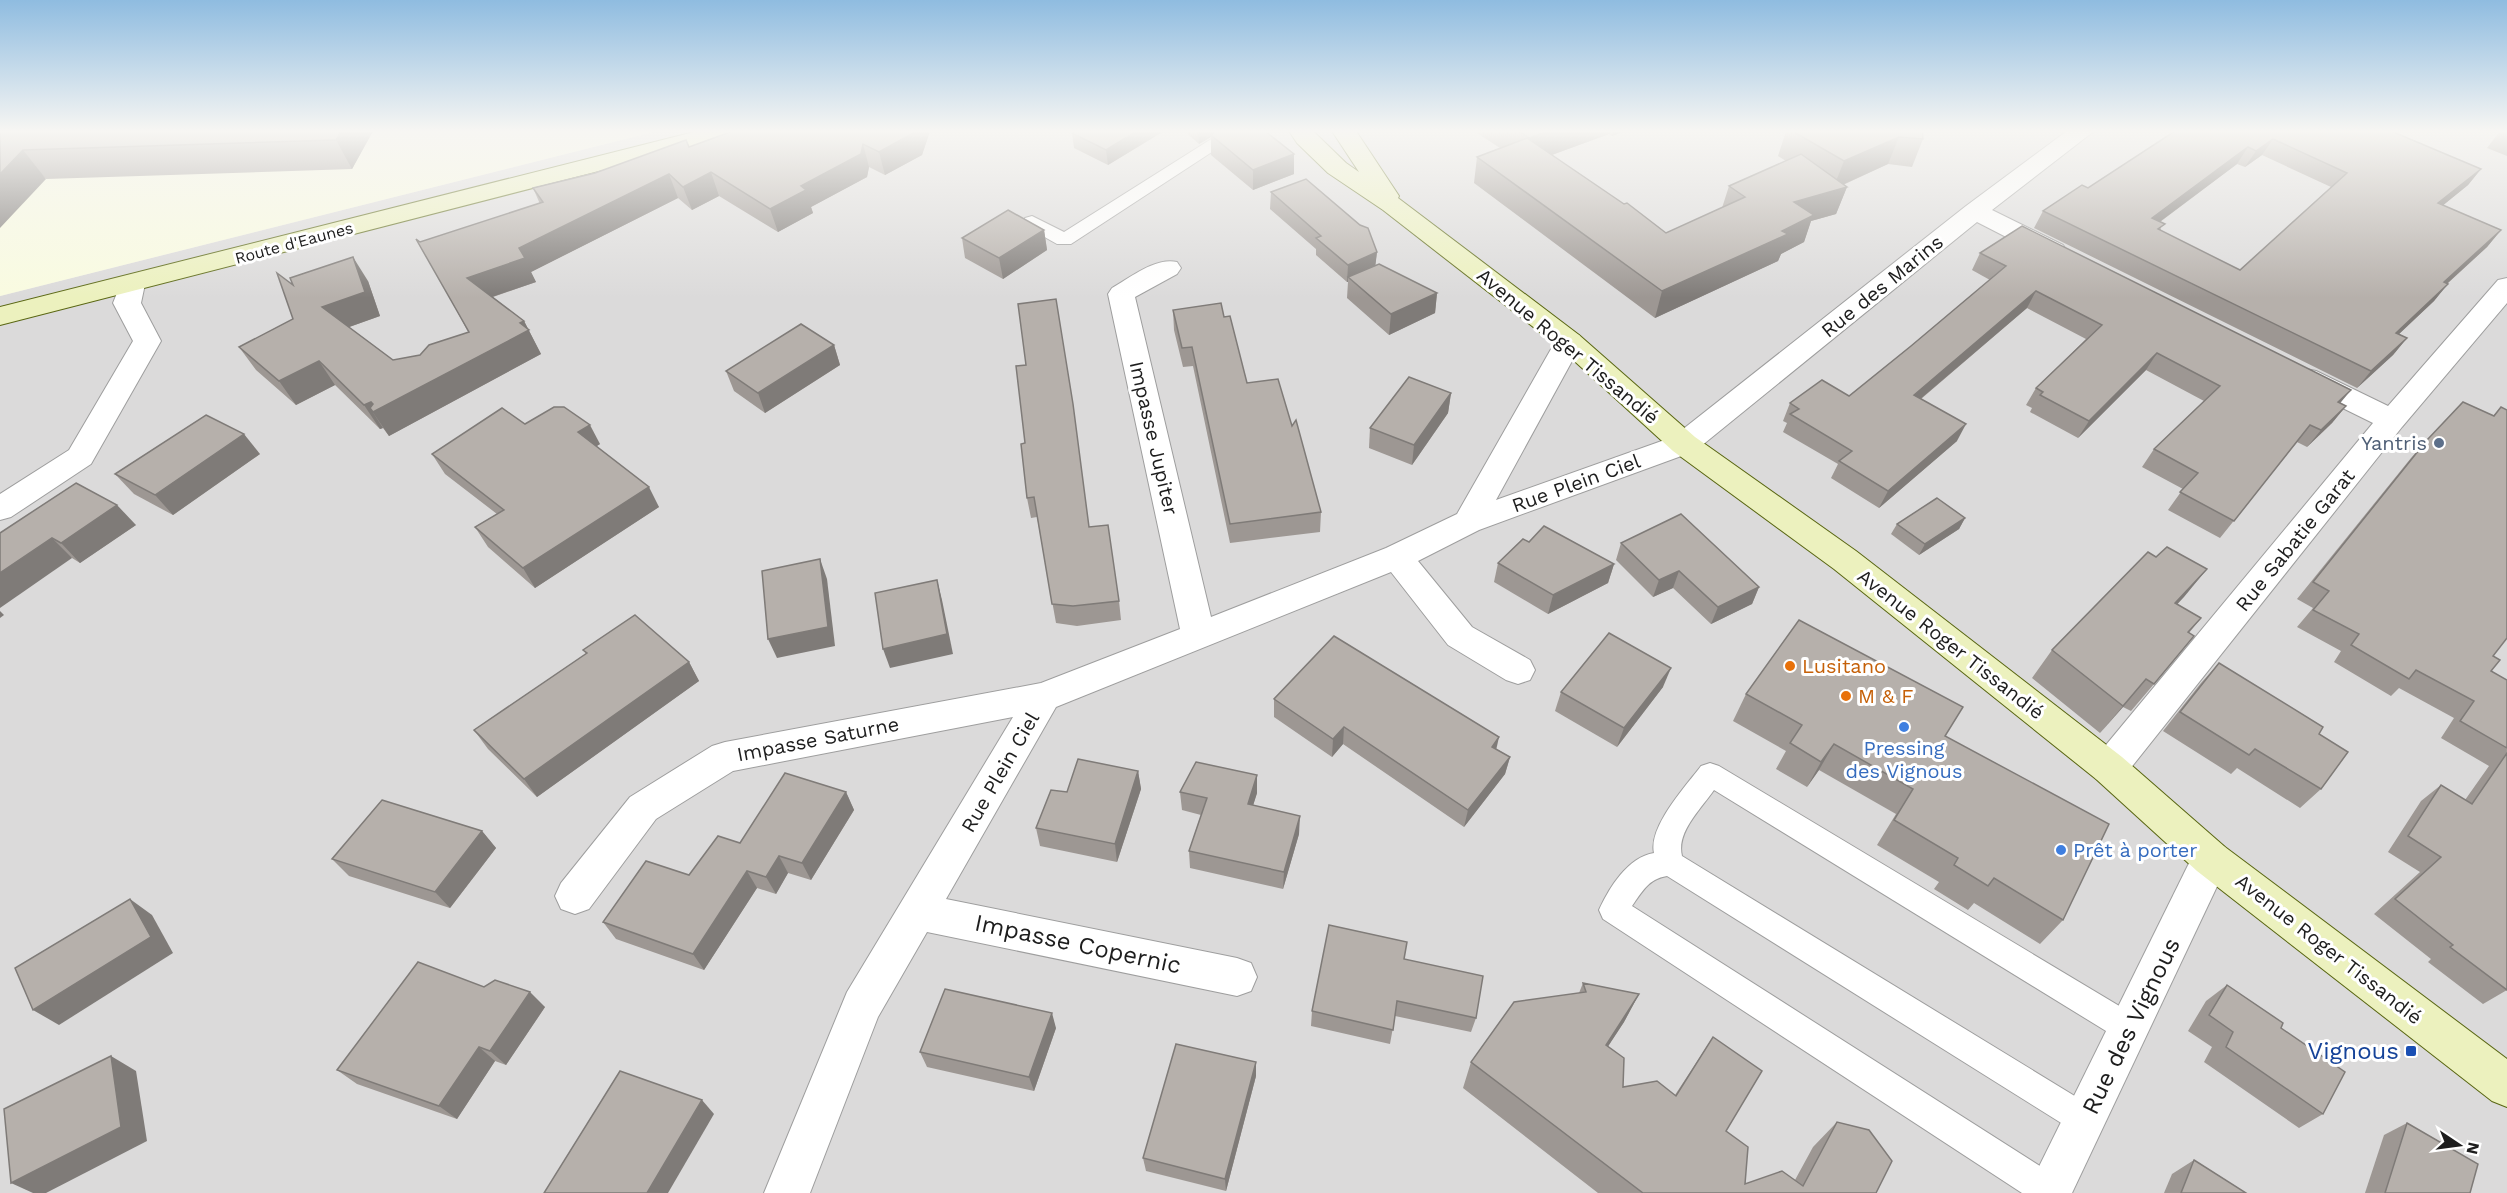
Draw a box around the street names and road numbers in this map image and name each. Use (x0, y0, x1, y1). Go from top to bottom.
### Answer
street label: Route d'Eaunes (233, 218, 355, 268)
street label: Rue des Marins (1816, 230, 1948, 342)
street label: Avenue Roger Tissandié (1472, 263, 1664, 429)
street label: Impasse Jupiter (1125, 359, 1183, 517)
street label: Rue Plein Ciel (1509, 449, 1643, 517)
street label: Rue Sabatie Garat (2230, 463, 2360, 616)
street label: Avenue Roger Tissandié (1853, 564, 2049, 724)
street label: Rue Plein Ciel (956, 708, 1044, 836)
street label: Impasse Saturne (735, 712, 901, 766)
street label: Avenue Roger Tissandié (2231, 869, 2427, 1029)
street label: Impasse Copernic (972, 908, 1184, 980)
street label: Rue des Vignous (2076, 933, 2186, 1119)

